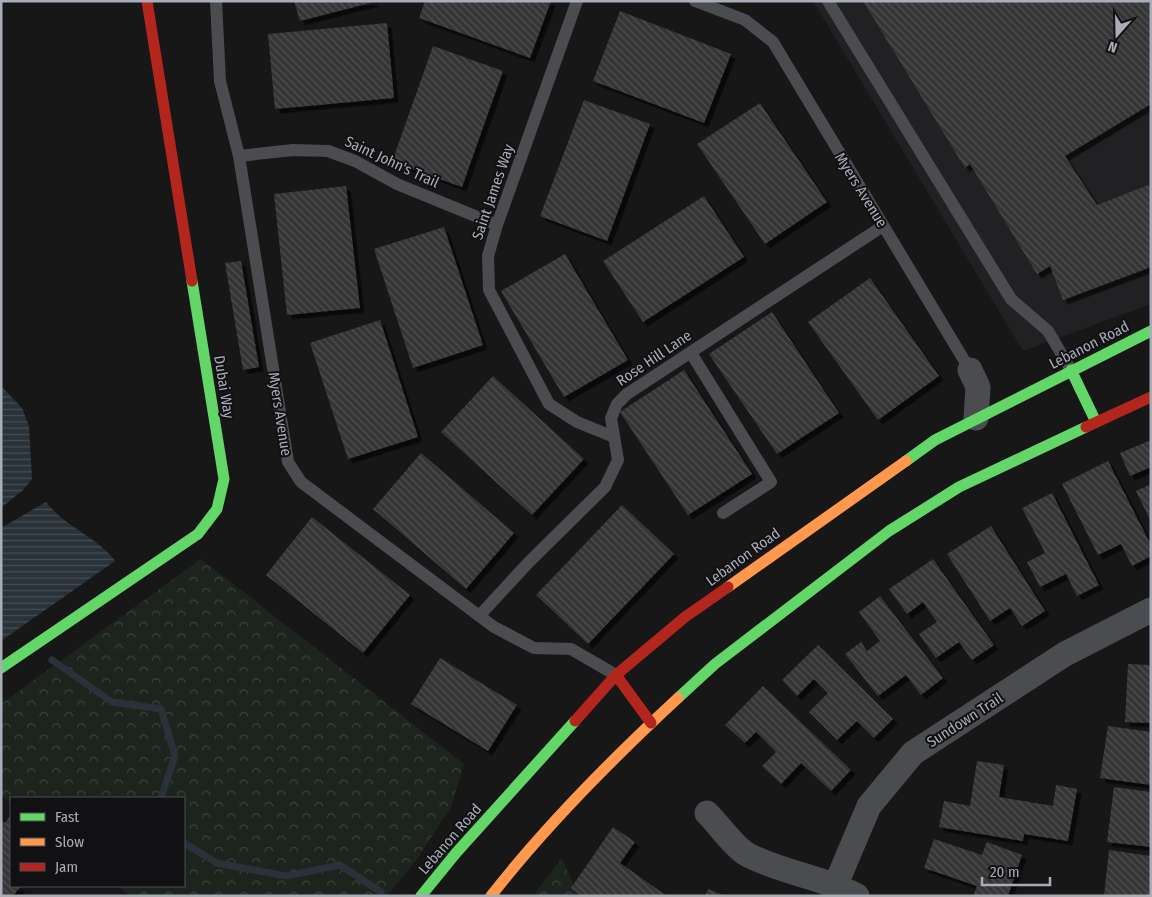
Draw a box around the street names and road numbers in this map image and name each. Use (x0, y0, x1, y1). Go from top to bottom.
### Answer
street label: Saint John's Trail (342, 132, 442, 192)
street label: Saint James Way (468, 142, 518, 242)
street label: Myers Avenue (831, 149, 891, 231)
street label: Lebanon Road (1046, 317, 1132, 373)
street label: Rose Hill Lane (613, 326, 695, 390)
street label: Dubai Way (210, 354, 238, 420)
street label: Myers Avenue (264, 371, 296, 457)
street label: Lebanon Road (702, 524, 784, 590)
street label: Sundown Trail (924, 689, 1006, 751)
street label: Lebanon Road (415, 800, 485, 878)

